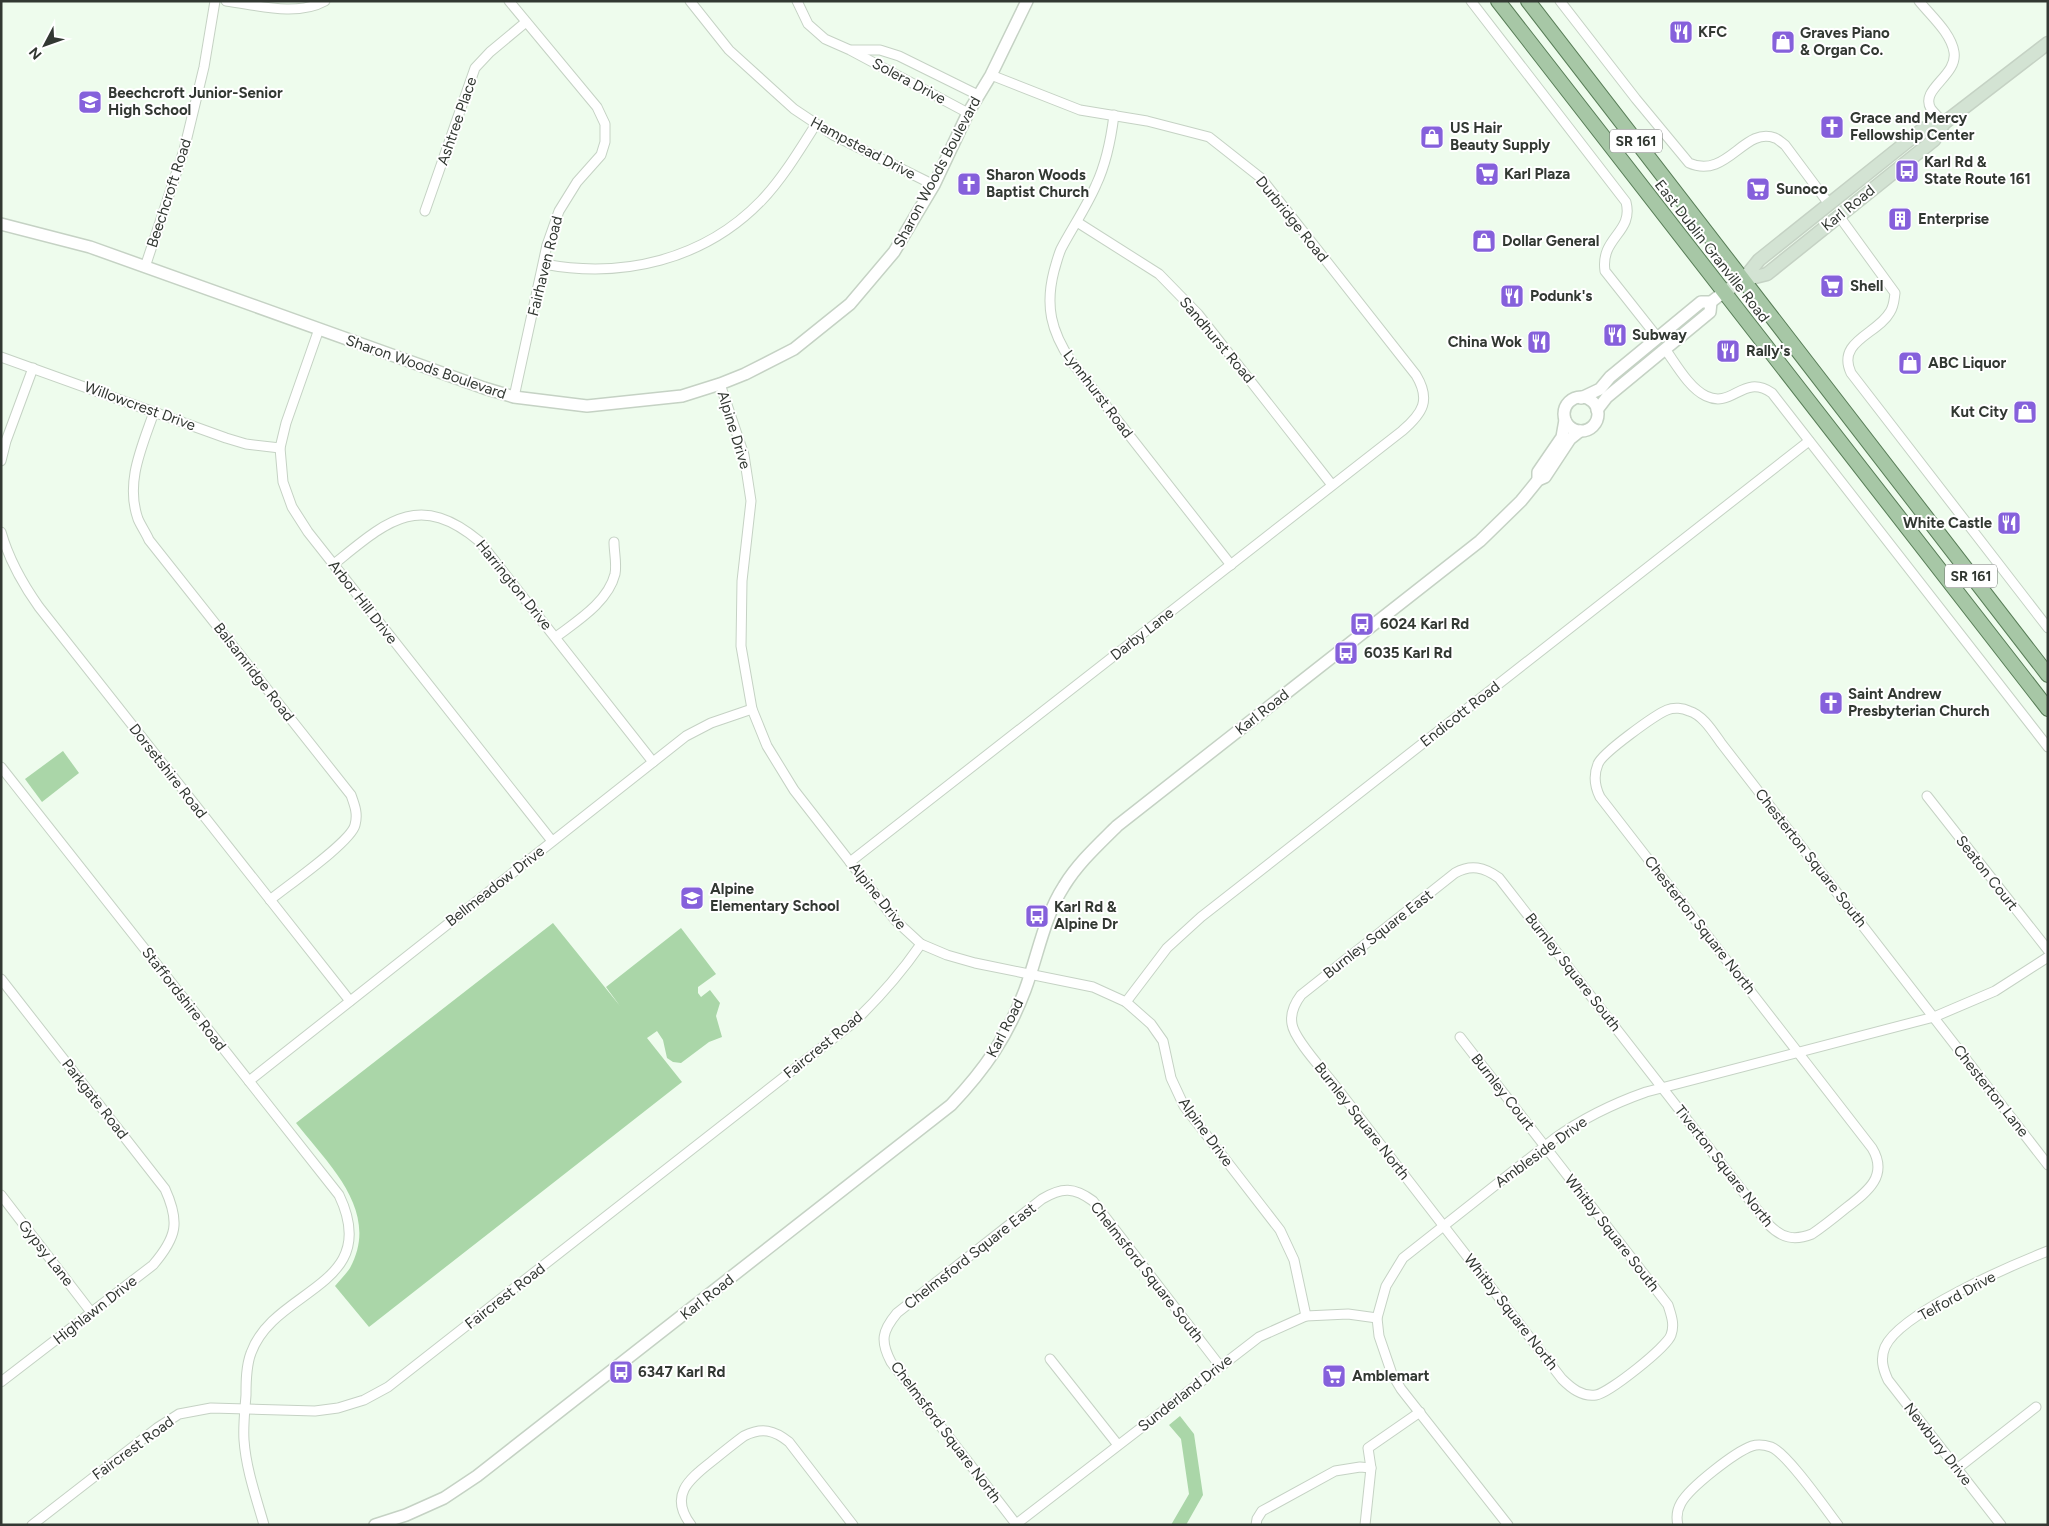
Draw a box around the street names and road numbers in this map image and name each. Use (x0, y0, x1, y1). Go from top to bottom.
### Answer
street label: Solera Drive (869, 54, 949, 108)
street label: Ashtree Place (433, 74, 481, 168)
street label: Sharon Woods Boulevard (890, 93, 984, 251)
street label: Hampstead Drive (807, 113, 919, 183)
road number: SR 161 (1610, 130, 1662, 152)
street label: Beechcroft Road (143, 136, 195, 250)
street label: Durbridge Road (1252, 172, 1332, 266)
street label: East Dublin Granville Road (1651, 176, 1773, 326)
street label: Karl Road (1818, 181, 1878, 235)
street label: Fairhaven Road (524, 214, 566, 318)
street label: Sandhurst Road (1176, 293, 1258, 387)
street label: Sharon Woods Boulevard (343, 331, 509, 403)
street label: Lynnhurst Road (1059, 347, 1137, 441)
street label: Willowcrest Drive (82, 378, 198, 434)
street label: Alpine Drive (714, 389, 754, 471)
street label: Harrington Drive (472, 536, 556, 634)
street label: Arbor Hill Drive (325, 557, 401, 647)
road number: SR 161 (1945, 564, 1997, 588)
street label: Darby Lane (1107, 604, 1177, 664)
street label: Balsamridge Road (210, 619, 298, 725)
street label: Endicott Road (1417, 677, 1503, 751)
street label: Karl Road (1232, 685, 1292, 739)
street label: Dorsetshire Road (125, 720, 211, 822)
street label: Chesterton Square South (1751, 785, 1871, 931)
street label: Seaton Court (1952, 832, 2022, 914)
street label: Bellmeadow Drive (442, 842, 548, 930)
street label: Chesterton Square North (1641, 852, 1759, 998)
street label: Alpine Drive (846, 859, 910, 933)
street label: Burnley Square East (1320, 885, 1437, 982)
street label: Burnley Square South (1521, 909, 1625, 1035)
street label: Staffordshire Road (138, 944, 230, 1054)
street label: Karl Road (983, 996, 1027, 1060)
street label: Faircrest Road (780, 1008, 866, 1082)
street label: Chesterton Lane (1950, 1041, 2032, 1141)
street label: Burnley Court (1467, 1050, 1539, 1134)
street label: Parkgate Road (58, 1055, 132, 1143)
street label: Burnley Square North (1311, 1059, 1413, 1183)
street label: Alpine Drive (1175, 1094, 1237, 1170)
street label: Tiverton Square North (1671, 1102, 1777, 1230)
street label: Ambleside Drive (1492, 1113, 1590, 1191)
street label: Whitby Square South (1561, 1171, 1663, 1295)
street label: Chelmsford Square South (1087, 1198, 1207, 1346)
street label: Chelmsford Square East (901, 1199, 1040, 1313)
street label: Gypsy Lane (15, 1216, 77, 1290)
street label: Whitby Square North (1460, 1250, 1562, 1374)
street label: Faircrest Road (461, 1259, 549, 1333)
street label: Telford Drive (1915, 1267, 1999, 1325)
street label: Karl Road (677, 1270, 737, 1324)
street label: Highlawn Drive (50, 1272, 140, 1348)
street label: Sunderland Drive (1134, 1351, 1236, 1435)
street label: Chelmsford Square North (887, 1358, 1005, 1506)
street label: Newbury Drive (1900, 1399, 1976, 1489)
street label: Faircrest Road (89, 1412, 177, 1484)

